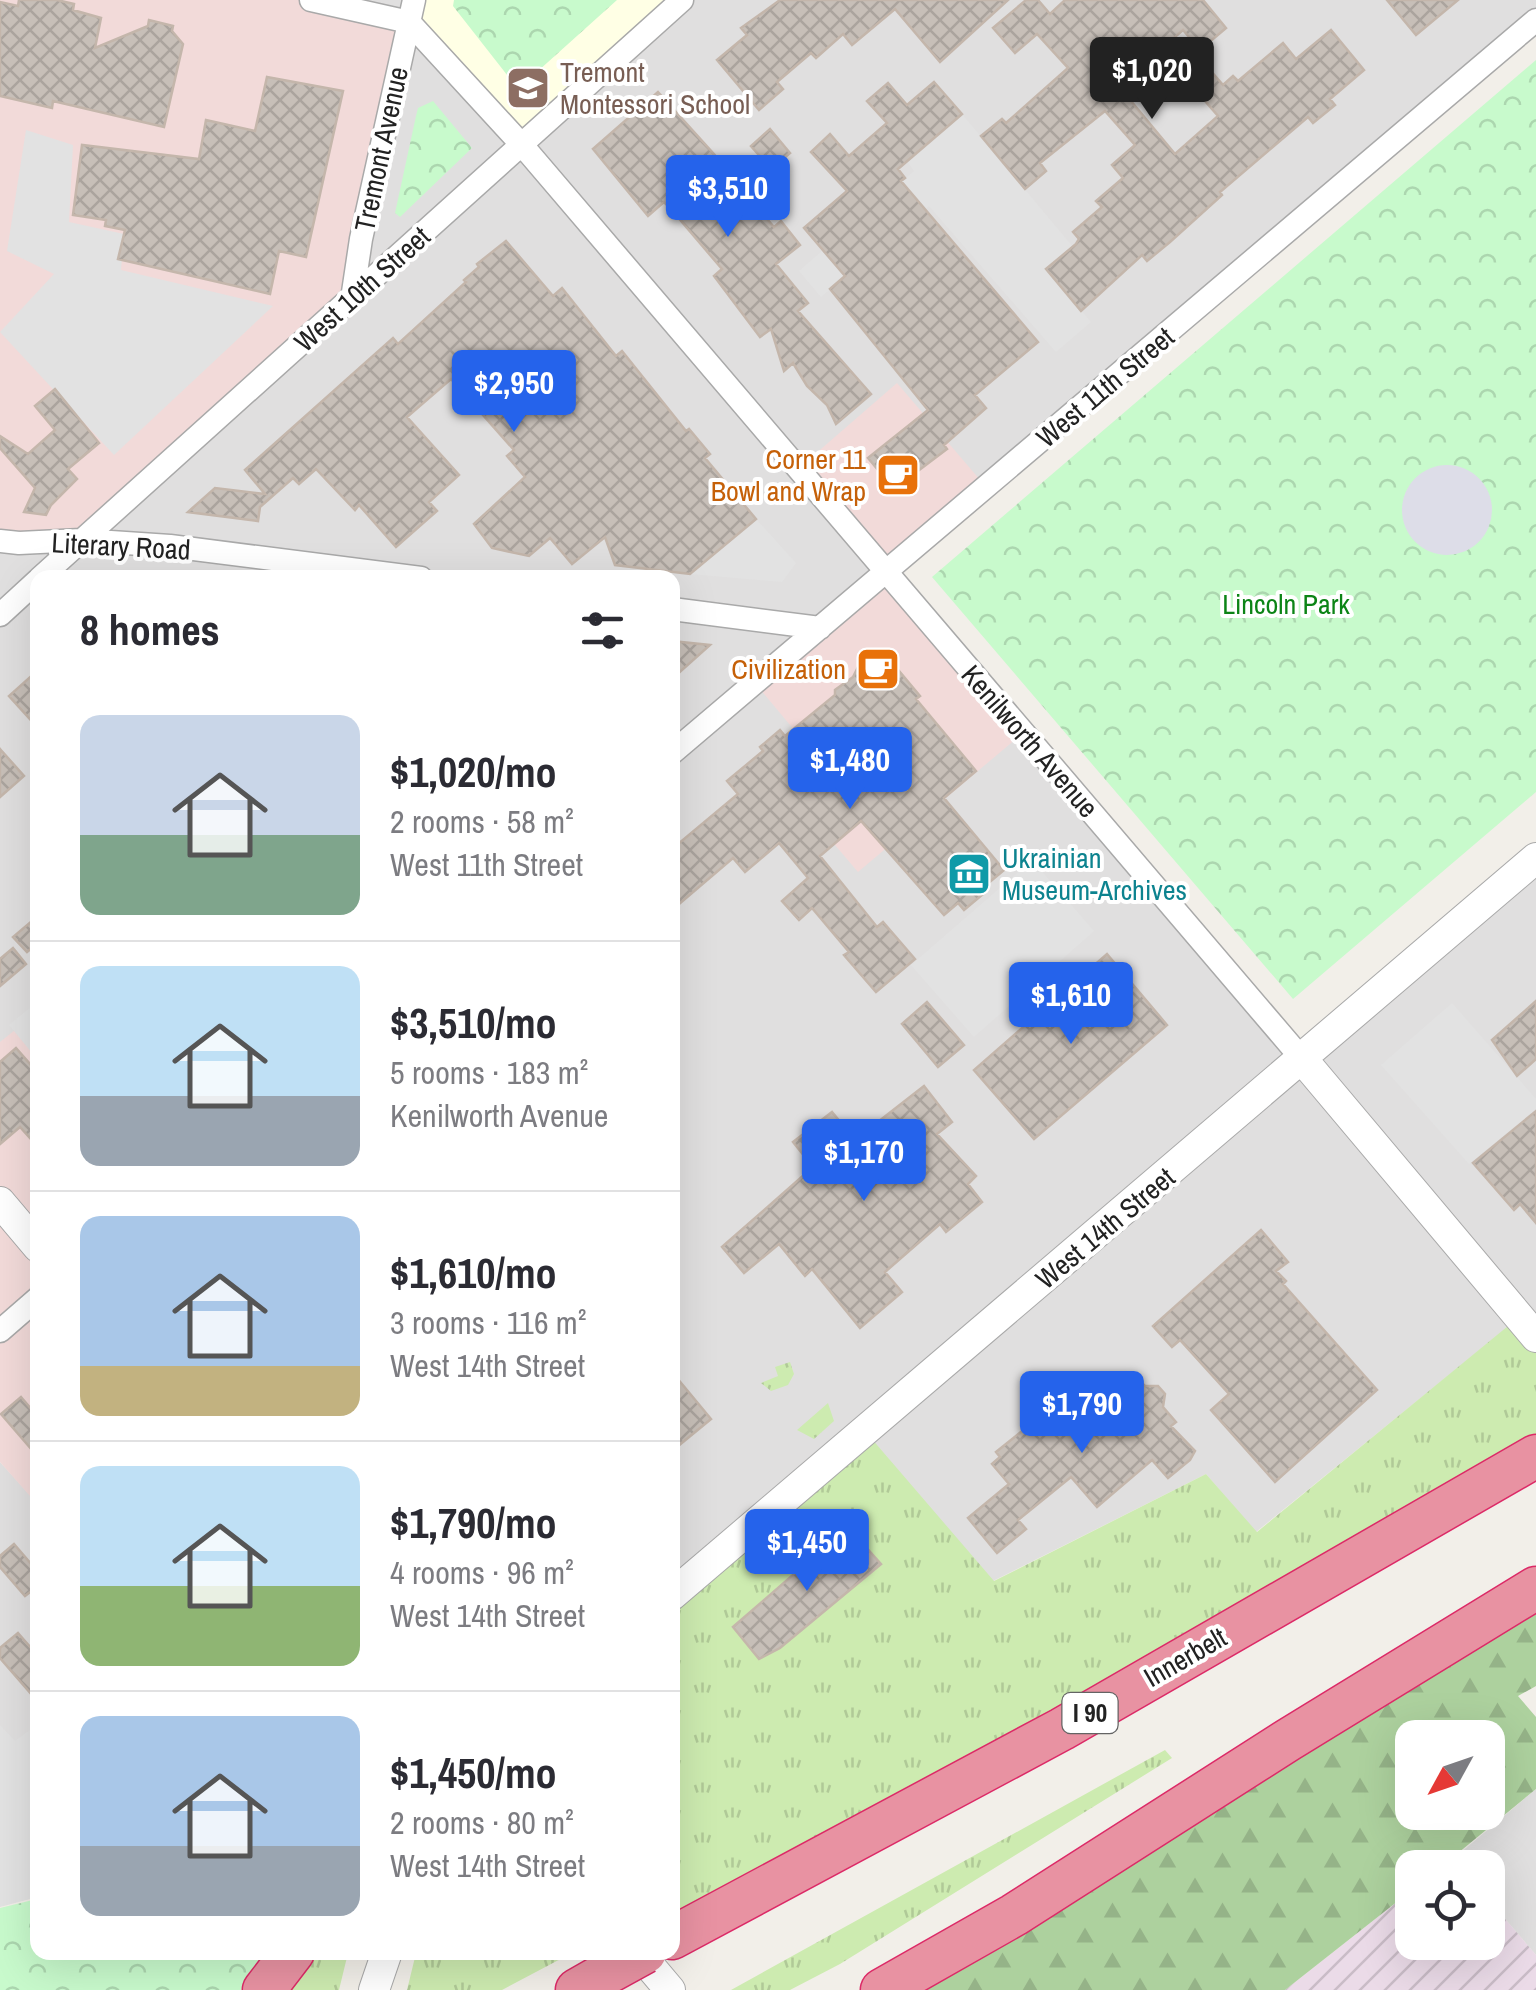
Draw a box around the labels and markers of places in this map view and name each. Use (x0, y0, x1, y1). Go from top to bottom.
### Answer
pin: $1,020 (1071, 37, 1233, 122)
place label: Tremont Montessori School (560, 53, 750, 123)
school or university icon: Tremont Montessori School (505, 65, 551, 111)
pin: $3,510 (647, 155, 809, 240)
pin: $2,950 (433, 350, 595, 435)
place label: Corner 11 Bowl and Wrap (711, 440, 866, 510)
cafe icon: Corner 11 Bowl and Wrap (875, 452, 921, 498)
cafe icon: Civilization (855, 646, 901, 692)
place label: Civilization (731, 650, 846, 688)
pin: $1,480 (769, 727, 931, 812)
place label: Ukrainian Museum-Archives (1002, 839, 1187, 909)
museum icon: Ukrainian Museum-Archives (946, 851, 992, 897)
pin: $1,610 (990, 962, 1152, 1047)
pin: $1,170 (783, 1119, 945, 1204)
pin: $1,790 (1001, 1371, 1163, 1456)
pin: $1,450 (726, 1509, 888, 1594)

